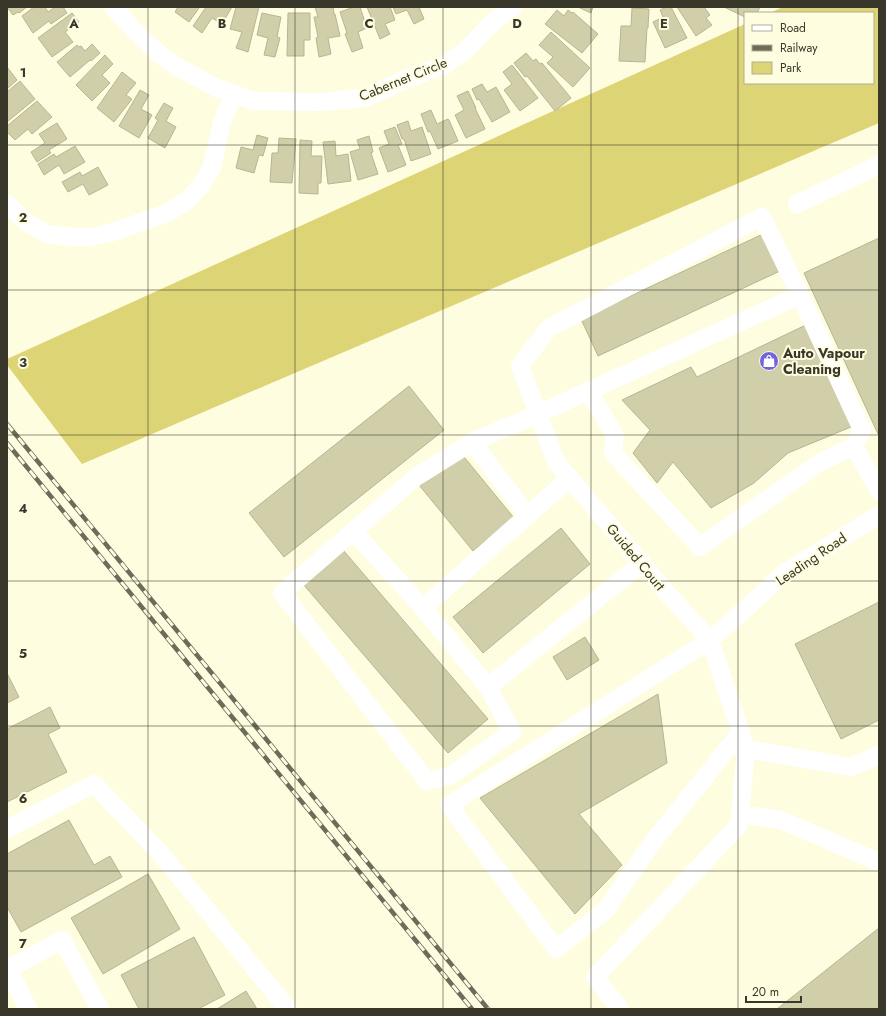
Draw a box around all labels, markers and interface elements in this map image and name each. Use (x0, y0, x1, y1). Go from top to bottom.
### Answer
legend (744, 12, 874, 84)
text: A (68, 14, 79, 33)
text: B (218, 14, 227, 33)
text: C (364, 14, 374, 33)
text: D (512, 14, 522, 33)
text: E (660, 14, 668, 33)
text: Road (780, 19, 806, 37)
text: Railway (780, 39, 818, 57)
street label: Cabernet Circle (356, 52, 450, 106)
text: Park (780, 59, 802, 77)
text: 1 (20, 63, 26, 82)
text: 2 (19, 208, 27, 227)
place label: Auto Vapour Cleaning (782, 343, 865, 379)
shop icon: Auto Vapour Cleaning (758, 350, 780, 372)
text: 3 (19, 353, 27, 372)
text: 4 (18, 499, 28, 518)
street label: Guided Court (602, 519, 670, 595)
street label: Leading Road (772, 528, 850, 590)
text: 5 (19, 644, 27, 663)
text: 6 (19, 789, 28, 808)
text: 7 (19, 934, 27, 953)
scale bar (746, 978, 801, 1004)
text: 20 m (752, 983, 779, 1001)

